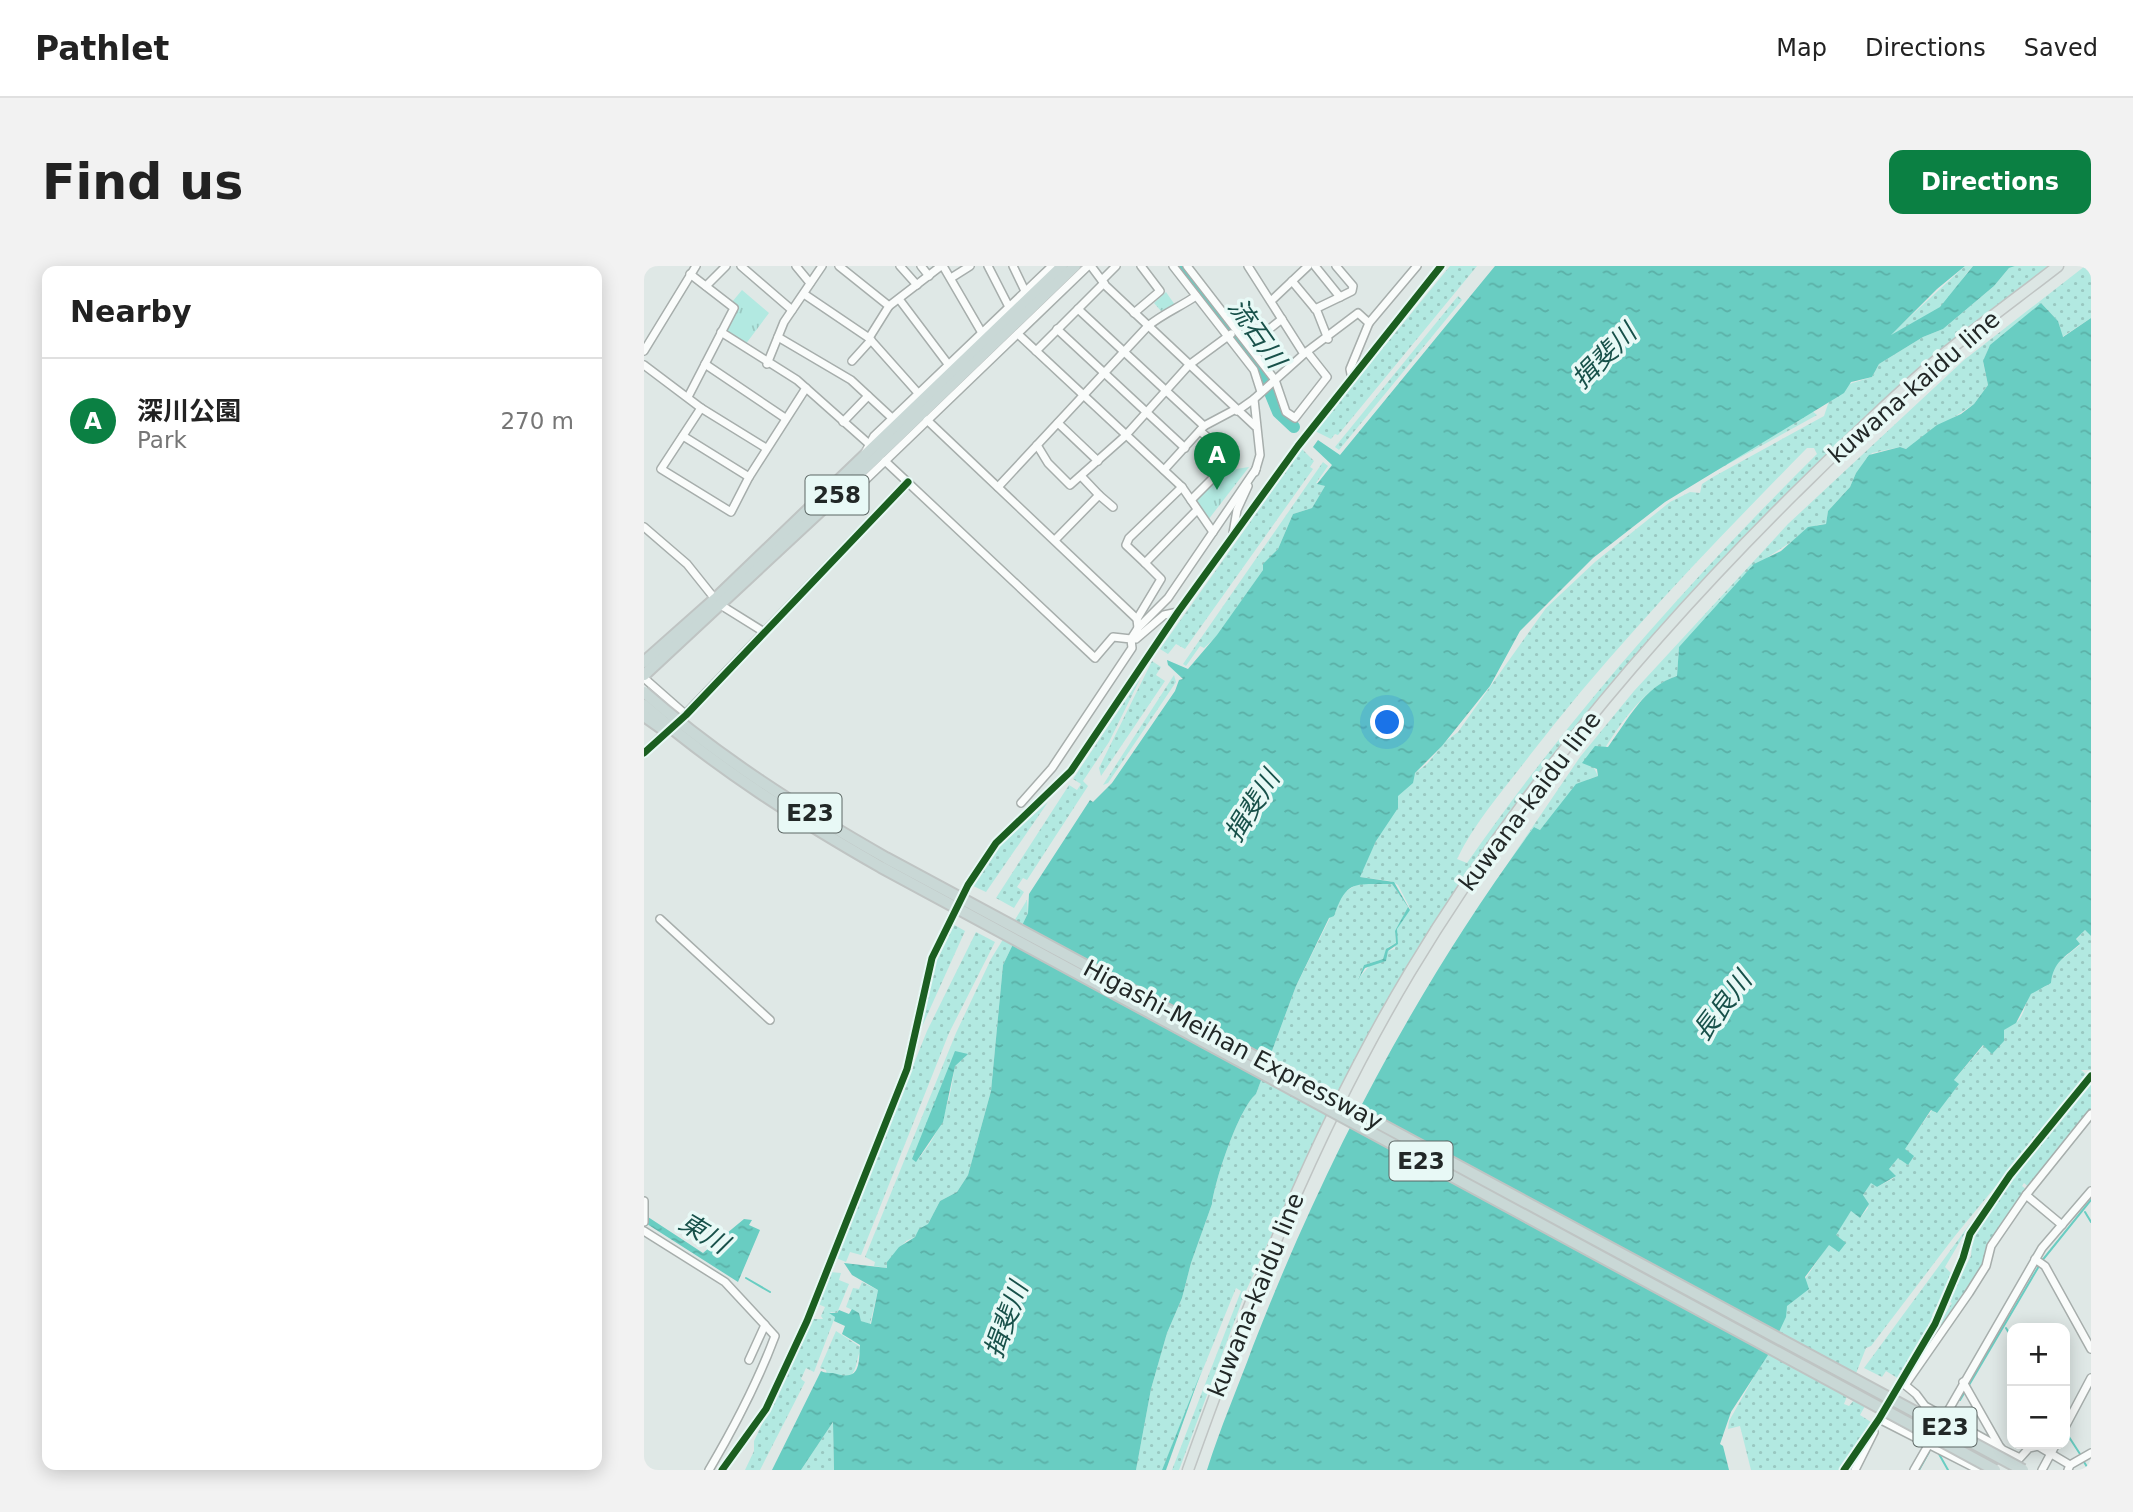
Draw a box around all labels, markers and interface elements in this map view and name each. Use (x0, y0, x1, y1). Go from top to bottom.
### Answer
text: Pathlet (35, 29, 169, 68)
text: Map (1776, 34, 1827, 62)
text: Directions (1865, 34, 1986, 62)
text: Saved (2024, 34, 2098, 62)
button: Directions (1889, 150, 2091, 214)
text: Find us (42, 154, 243, 211)
water label: 流石川 (1222, 292, 1293, 376)
text: Nearby (70, 294, 192, 329)
street label: kuwana-kaidu line (1823, 305, 2005, 469)
water label: 揖斐川 (1566, 316, 1644, 394)
text: 深川公園 (137, 396, 241, 426)
text: A (84, 408, 102, 434)
text: 270 m (500, 408, 574, 434)
text: Park (137, 427, 187, 453)
pin: A (1194, 432, 1240, 490)
road number: 258 (806, 476, 868, 514)
your location (1370, 705, 1404, 739)
street label: kuwana-kaidu line (1453, 706, 1607, 896)
water label: 揖斐川 (1219, 762, 1287, 847)
road number: E23 (778, 793, 842, 832)
street label: Higashi-Meihan Expressway (1079, 954, 1387, 1136)
water label: 長良川 (1687, 963, 1759, 1046)
road number: E23 (1390, 1142, 1452, 1180)
street label: kuwana-kaidu line (1202, 1189, 1310, 1401)
water label: 東川 (674, 1207, 737, 1261)
water label: 揖斐川 (979, 1275, 1034, 1362)
map controls (2007, 1323, 2070, 1449)
button: + (2007, 1323, 2070, 1386)
button: − (2007, 1386, 2070, 1449)
road number: E23 (1914, 1408, 1976, 1446)

